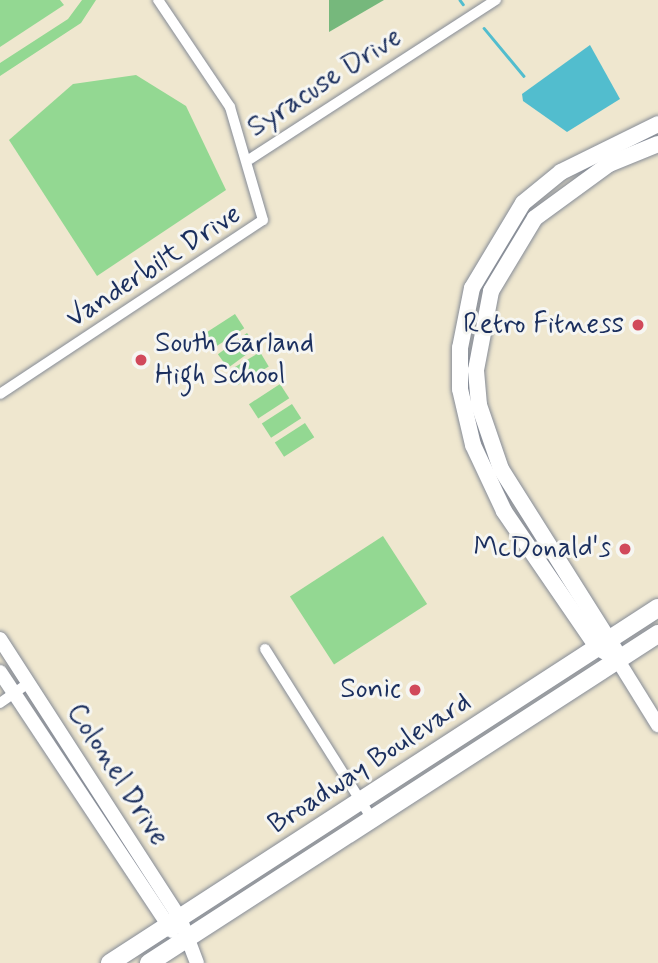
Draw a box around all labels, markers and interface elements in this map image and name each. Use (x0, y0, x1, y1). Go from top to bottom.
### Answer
street label: Syracuse Drive (243, 21, 407, 145)
street label: Vanderbilt Drive (61, 198, 247, 336)
place label: Retro Fitness (463, 308, 624, 342)
marker: Retro Fitness (630, 317, 646, 333)
place label: South Garland High School (155, 327, 314, 393)
marker: South Garland High School (133, 352, 149, 368)
place label: McDonald's (474, 532, 611, 566)
marker: McDonald's (617, 541, 633, 557)
place label: Sonic (340, 673, 401, 707)
marker: Sonic (407, 682, 423, 698)
street label: Broadway Boulevard (264, 687, 476, 841)
street label: Colonel Drive (59, 698, 175, 852)

